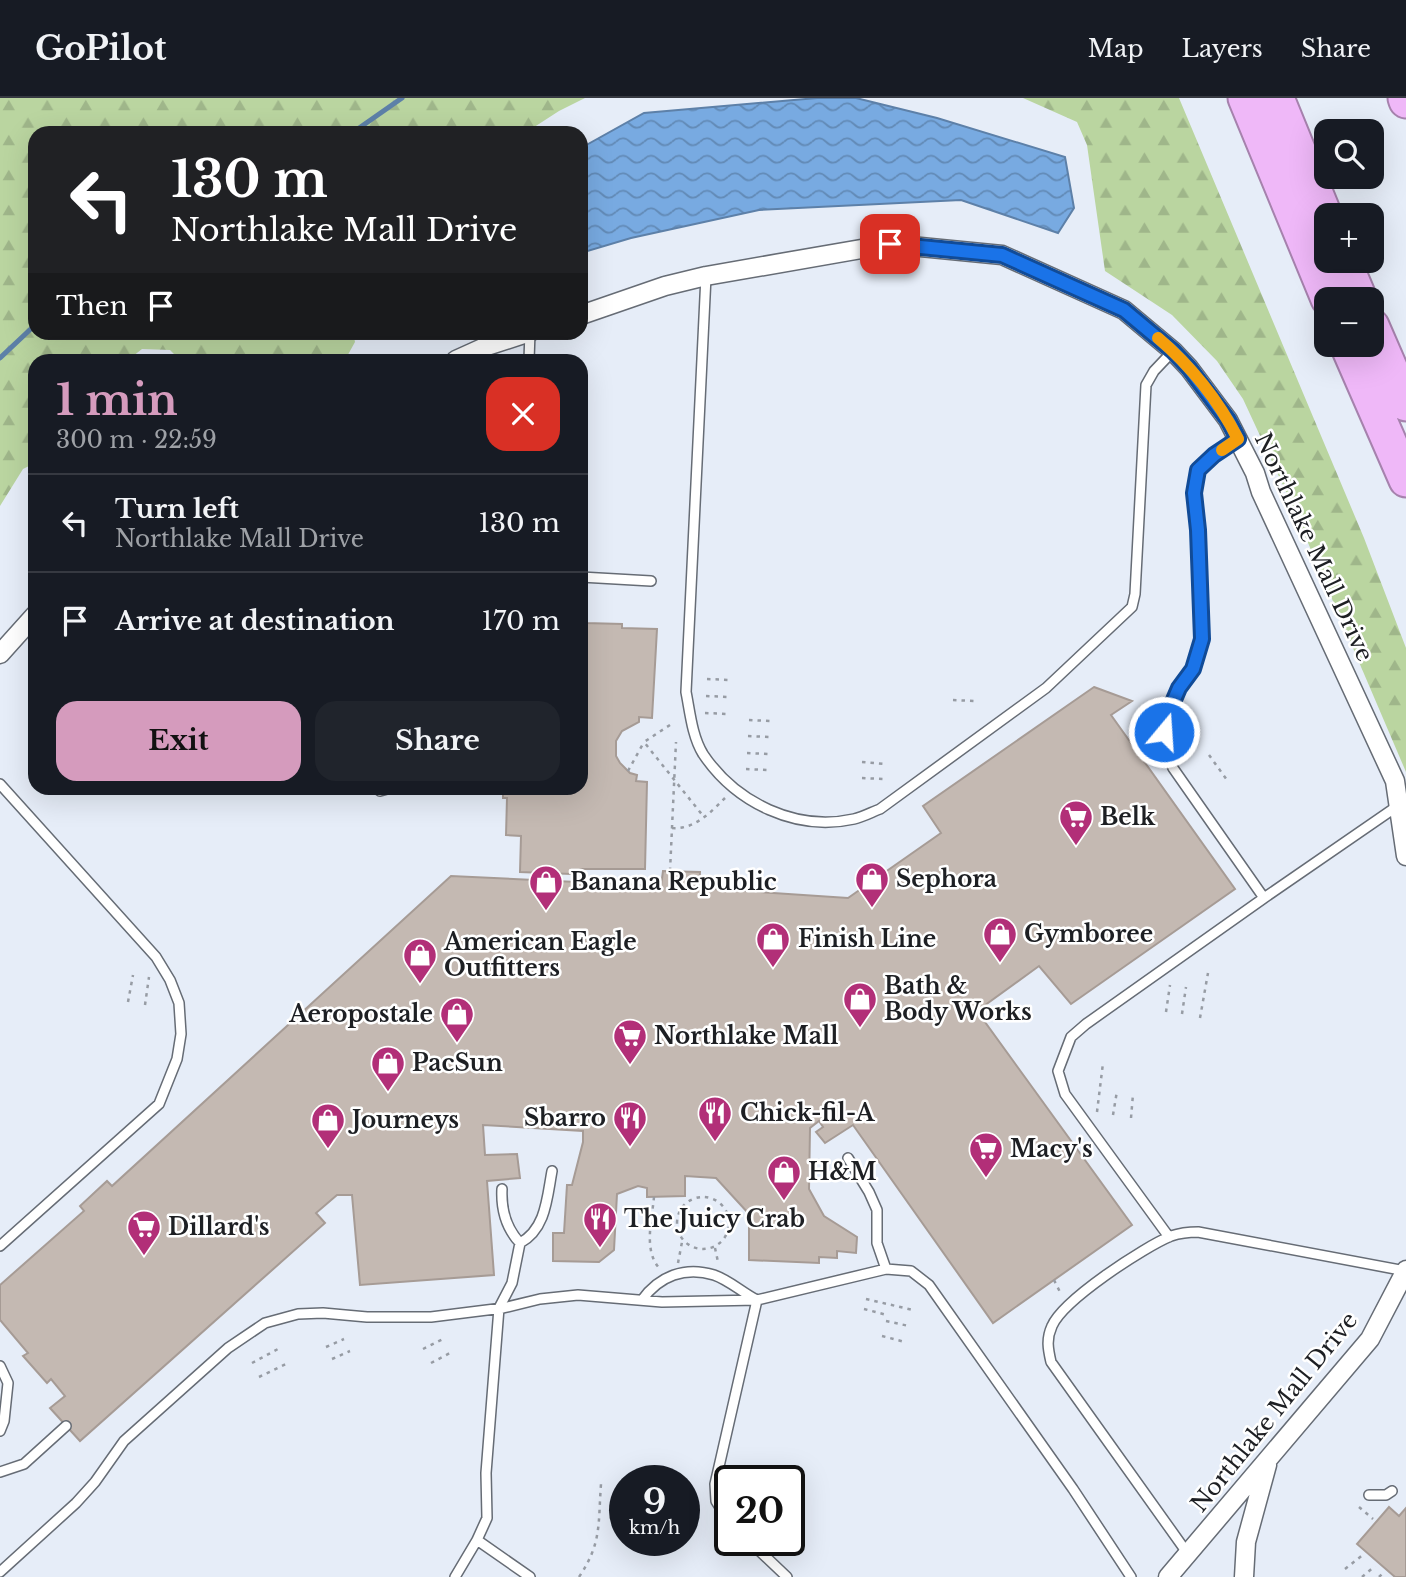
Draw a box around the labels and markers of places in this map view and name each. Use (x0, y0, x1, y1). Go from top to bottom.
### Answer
pin (860, 214, 920, 274)
supermarket icon: Belk (1057, 798, 1095, 847)
place label: Belk (1100, 803, 1156, 831)
shop icon: Sephora (853, 860, 891, 909)
shop icon: Banana Republic (527, 863, 565, 912)
place label: Sephora (896, 865, 997, 893)
place label: Banana Republic (570, 868, 777, 896)
shop icon: Gymboree (981, 915, 1019, 964)
shop icon: Finish Line (754, 920, 792, 969)
place label: Gymboree (1024, 920, 1153, 948)
place label: Finish Line (798, 925, 936, 953)
place label: American Eagle Outfitters (443, 928, 637, 982)
shop icon: American Eagle Outfitters (401, 936, 439, 985)
place label: Bath & Body Works (884, 972, 1032, 1026)
shop icon: Bath & Body Works (841, 980, 879, 1029)
shop icon: Aeropostale (438, 995, 476, 1044)
place label: Aeropostale (288, 1000, 433, 1028)
supermarket icon: Northlake Mall (611, 1017, 649, 1066)
place label: Northlake Mall (654, 1022, 838, 1050)
shop icon: PacSun (369, 1044, 407, 1093)
place label: PacSun (412, 1049, 503, 1077)
restaurant icon: Chick-fil-A (696, 1094, 734, 1143)
restaurant icon: Sbarro (611, 1099, 649, 1148)
place label: Chick-fil-A (740, 1099, 876, 1127)
shop icon: Journeys (309, 1101, 347, 1150)
place label: Sbarro (524, 1104, 606, 1132)
place label: Journeys (348, 1106, 459, 1134)
supermarket icon: Macy's (967, 1130, 1005, 1179)
place label: Macy's (1010, 1135, 1093, 1163)
shop icon: H&M (765, 1153, 803, 1202)
place label: H&M (808, 1158, 877, 1186)
restaurant icon: The Juicy Crab (581, 1200, 619, 1249)
place label: The Juicy Crab (624, 1205, 805, 1233)
supermarket icon: Dillard's (125, 1208, 163, 1257)
place label: Dillard's (168, 1213, 270, 1241)

